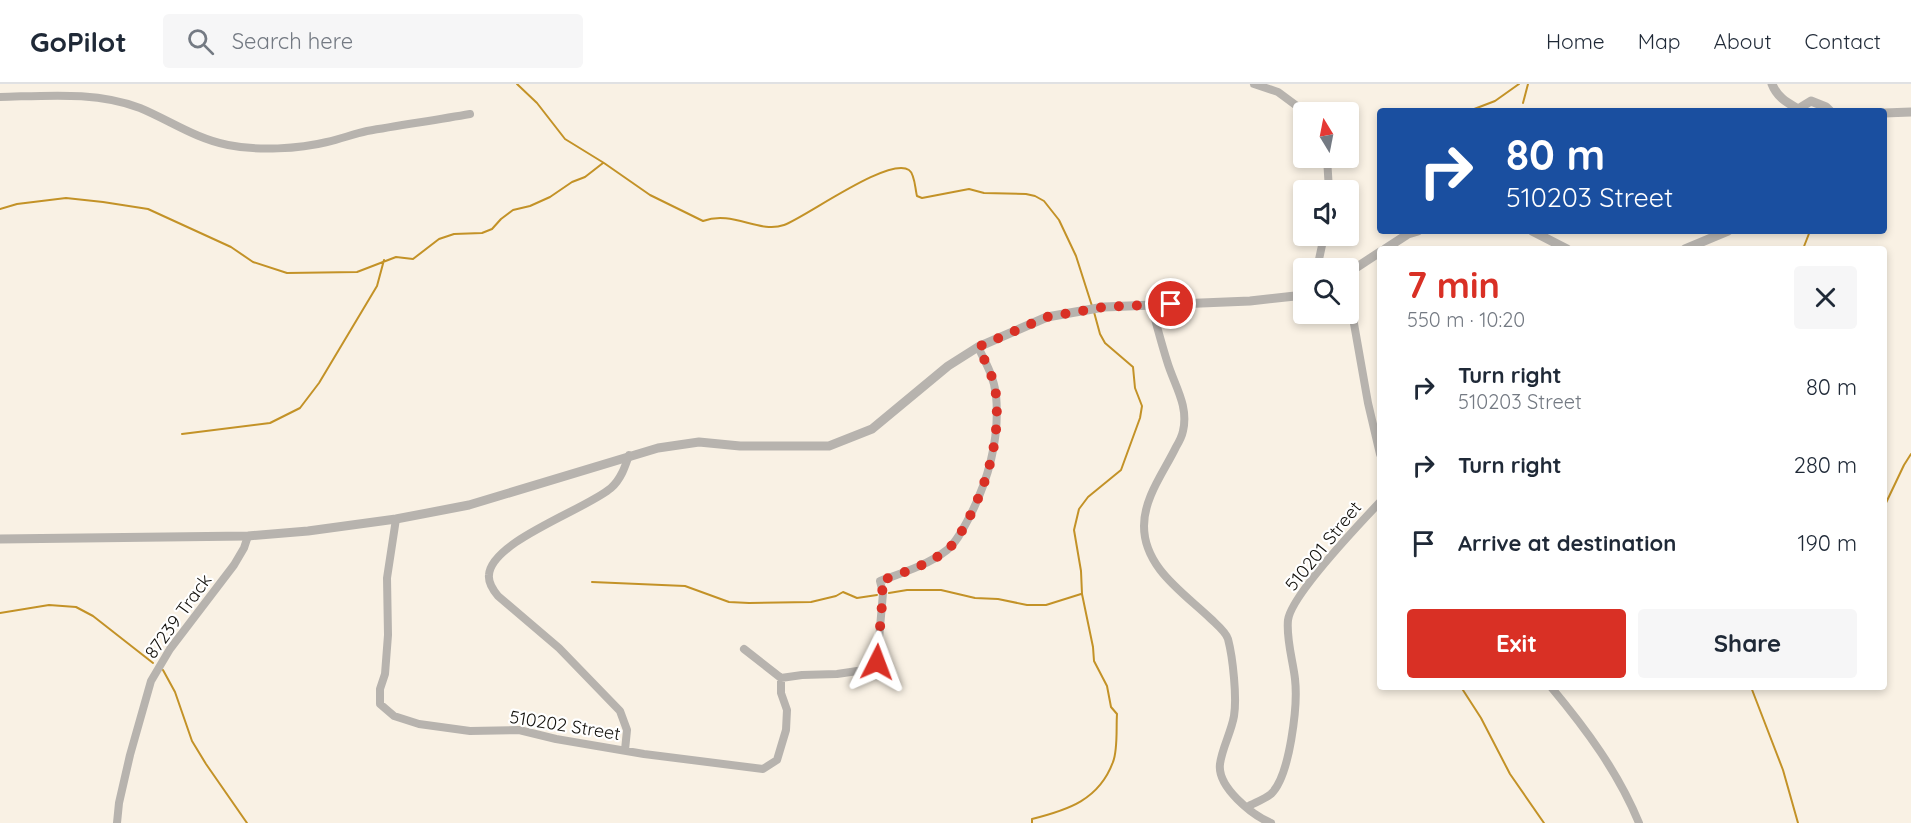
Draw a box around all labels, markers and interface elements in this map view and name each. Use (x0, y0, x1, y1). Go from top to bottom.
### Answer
search box (163, 14, 583, 68)
text: GoPilot (30, 24, 127, 59)
icon: search (184, 25, 217, 58)
text: Search here (232, 27, 353, 55)
text: Home (1546, 28, 1605, 54)
text: Map (1638, 28, 1681, 54)
text: About (1714, 28, 1772, 54)
text: Contact (1805, 28, 1881, 54)
north arrow (1293, 102, 1359, 168)
map controls (1293, 102, 1359, 324)
text: 80 m (1506, 128, 1605, 181)
icon: right (1407, 132, 1485, 210)
button: sound (1293, 180, 1359, 246)
text: 510203 Street (1506, 180, 1673, 214)
button: search (1293, 258, 1359, 324)
text: 7 min (1407, 262, 1500, 307)
button: close (1794, 266, 1857, 329)
pin (1145, 278, 1196, 329)
icon: arrive (1154, 287, 1187, 320)
text: 550 m · 10:20 (1407, 307, 1525, 332)
text: Turn right (1458, 361, 1562, 389)
icon: right (1407, 371, 1440, 404)
text: 80 m (1806, 373, 1857, 401)
text: 510203 Street (1458, 389, 1582, 414)
icon: right (1407, 449, 1440, 482)
text: Turn right (1458, 451, 1562, 479)
text: 280 m (1794, 451, 1857, 479)
street label: 510201 Street (1280, 497, 1366, 595)
icon: arrive (1407, 527, 1440, 560)
text: Arrive at destination (1458, 529, 1676, 557)
text: 190 m (1797, 529, 1857, 557)
street label: 87239 Track (140, 569, 216, 663)
button: Exit (1407, 609, 1626, 678)
button: Share (1638, 609, 1857, 678)
position arrow (845, 630, 909, 694)
street label: 510202 Street (508, 705, 622, 745)

